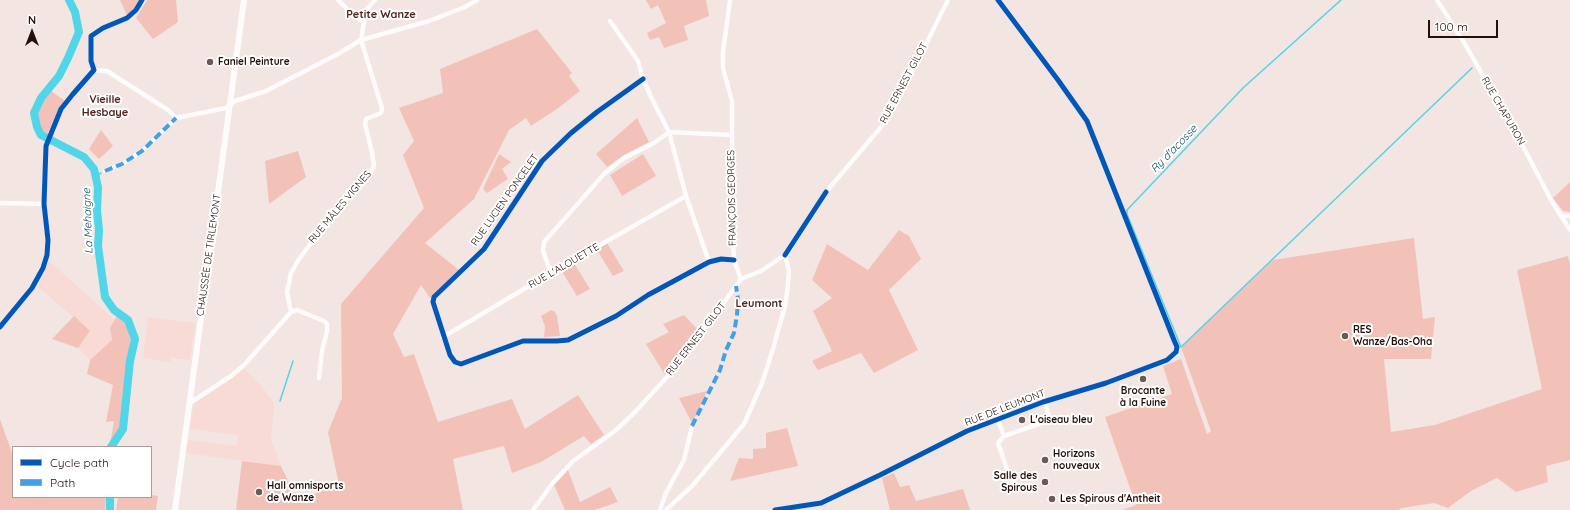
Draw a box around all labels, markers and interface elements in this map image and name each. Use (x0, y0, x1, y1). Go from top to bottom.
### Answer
district label: Petite Wanze (346, 8, 416, 22)
north arrow (12, 12, 52, 52)
scale bar (1430, 12, 1500, 38)
text: N (28, 13, 36, 27)
text: 100 m (1435, 19, 1468, 34)
street label: RUE ERNEST GILOT (878, 40, 930, 126)
place label: Faniel Peinture (218, 56, 290, 68)
marker: Faniel Peinture (205, 57, 215, 67)
street label: RUE CHAPURON (1479, 75, 1527, 147)
district label: Vieille Hesbaye (82, 93, 128, 119)
water label: Ry d'acosse (1148, 122, 1200, 176)
street label: FRANÇOIS GEORGES (725, 150, 739, 246)
street label: RUE LUCIEN PONCELET (469, 152, 541, 248)
street label: RUE MÂLES VIGNES (306, 168, 374, 246)
water label: La Mehaigne (80, 188, 96, 254)
street label: CHAUSSÉE DE TIRLEMONT (194, 193, 224, 317)
street label: RUE L'ALOUETTE (527, 241, 601, 291)
district label: Leumont (735, 297, 783, 311)
street label: RUE ERNEST GILOT (664, 300, 728, 378)
place label: RES Wanze/Bas-Oha (1353, 324, 1432, 348)
marker: RES Wanze/Bas-Oha (1340, 331, 1350, 341)
marker: Brocante à la Fuine (1138, 374, 1148, 384)
place label: Brocante à la Fuine (1120, 385, 1166, 408)
street label: RUE DE LEUMONT (963, 387, 1047, 429)
place label: L'oiseau bleu (1030, 414, 1093, 426)
marker: L'oiseau bleu (1017, 415, 1027, 425)
legend (12, 446, 152, 498)
place label: Horizons nouveaux (1053, 448, 1099, 472)
text: Cycle path (50, 455, 109, 470)
marker: Horizons nouveaux (1040, 455, 1050, 465)
place label: Salle des Spirous (994, 470, 1037, 494)
text: Path (50, 475, 75, 490)
marker: Salle des Spirous (1040, 477, 1050, 487)
place label: Hall omnisports de Wanze (267, 480, 343, 504)
marker: Hall omnisports de Wanze (254, 487, 264, 497)
place label: Les Spirous d'Antheit (1060, 493, 1161, 505)
marker: Les Spirous d'Antheit (1047, 494, 1057, 504)

